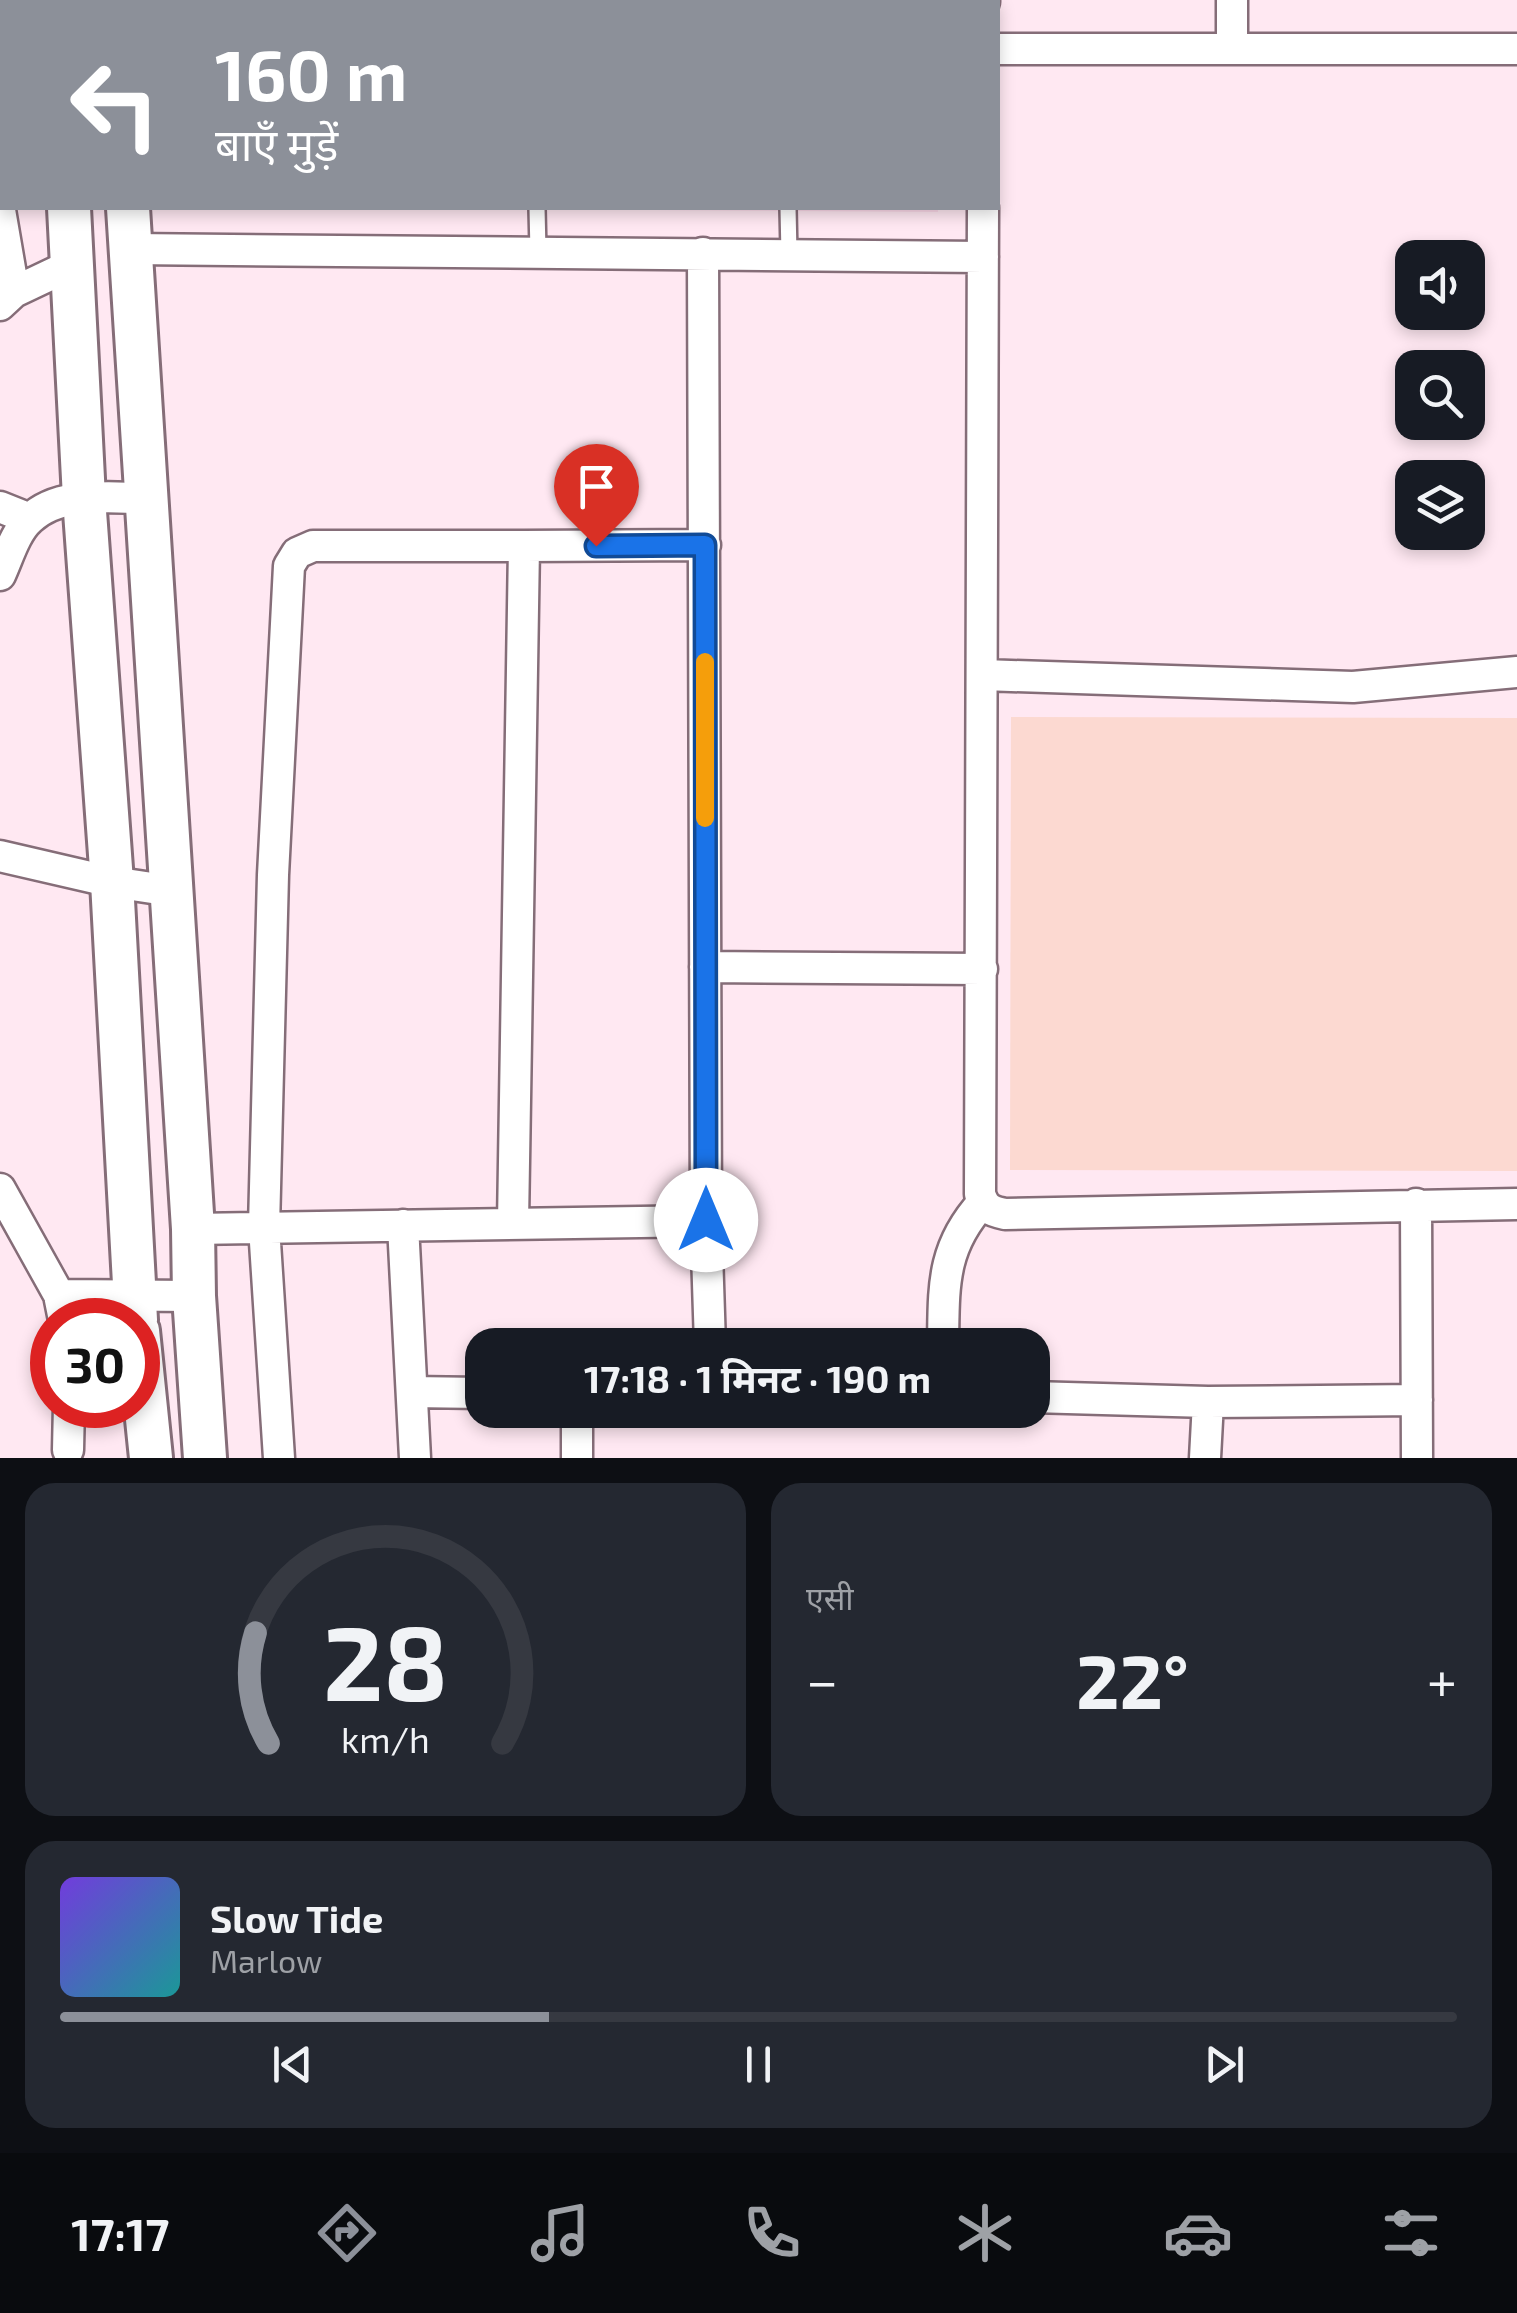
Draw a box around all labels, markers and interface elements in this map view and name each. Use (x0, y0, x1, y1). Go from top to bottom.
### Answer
text: 160 m (215, 31, 408, 115)
icon: left (50, 40, 180, 170)
text: बाएँ मुड़ें (215, 116, 338, 170)
map controls (1395, 240, 1485, 550)
button: sound (1395, 240, 1485, 330)
button: search (1395, 350, 1485, 440)
pin (554, 444, 639, 547)
icon: arrive (569, 459, 624, 514)
button: layers (1395, 460, 1485, 550)
position arrow (654, 1168, 758, 1272)
speed limit sign: 30 (30, 1298, 160, 1428)
text: 17:18 · 1 मिनट · 190 m (584, 1355, 931, 1401)
text: एसी (806, 1578, 854, 1616)
text: 28 (323, 1597, 448, 1722)
text: 22° (1076, 1634, 1189, 1724)
text: − (806, 1646, 838, 1712)
text: + (1427, 1646, 1457, 1712)
text: km/h (341, 1717, 430, 1760)
text: Slow Tide (210, 1895, 383, 1941)
text: Marlow (210, 1941, 322, 1979)
icon: previous (265, 2037, 320, 2092)
icon: pause (731, 2037, 786, 2092)
icon: next (1197, 2037, 1252, 2092)
icon: directions (312, 2198, 382, 2268)
icon: music (525, 2198, 595, 2268)
icon: phone (737, 2198, 807, 2268)
icon: climate (950, 2198, 1020, 2268)
icon: car (1163, 2198, 1233, 2268)
icon: filters (1376, 2198, 1446, 2268)
text: 17:17 (71, 2206, 169, 2260)

